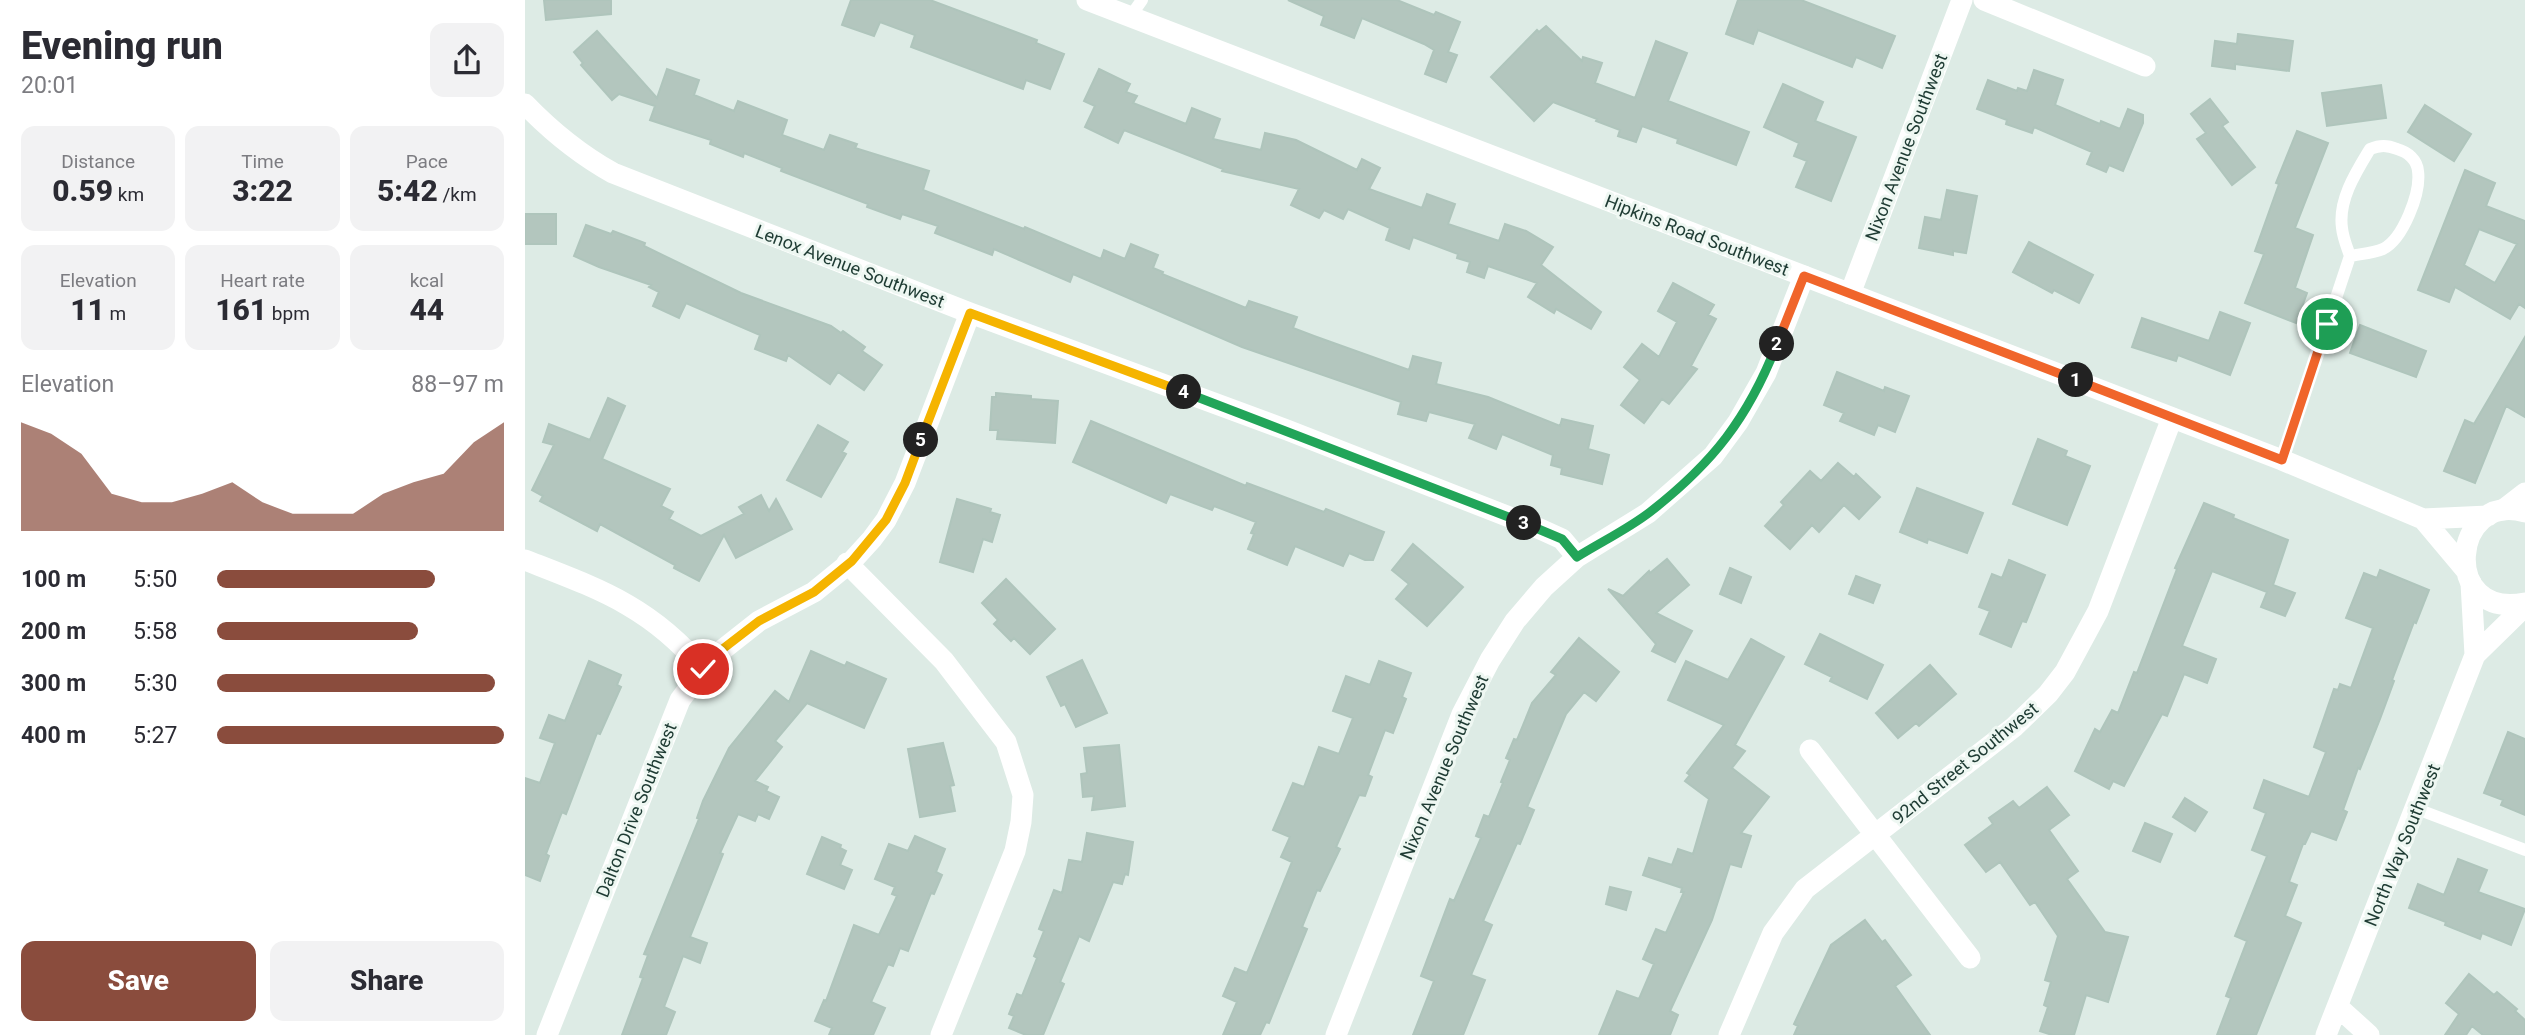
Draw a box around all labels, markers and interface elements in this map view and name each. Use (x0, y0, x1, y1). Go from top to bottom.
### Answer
button: share (430, 23, 504, 97)
text: Evening run (21, 24, 223, 68)
street label: Nixon Avenue Southwest (1861, 50, 1951, 244)
text: 20:01 (21, 72, 78, 99)
text: Distance (61, 150, 135, 173)
text: Time (241, 150, 284, 173)
text: Pace (406, 150, 448, 173)
text: 0.59 (52, 173, 113, 208)
text: 3:22 (232, 173, 293, 208)
text: 5:42 (377, 173, 438, 208)
text: km (113, 183, 144, 206)
text: /km (438, 183, 477, 206)
street label: Hipkins Road Southwest (1602, 190, 1792, 280)
street label: Lenox Avenue Southwest (752, 220, 948, 312)
text: Elevation (60, 269, 137, 292)
text: Heart rate (220, 269, 305, 292)
text: kcal (410, 269, 444, 292)
text: 11 (70, 292, 105, 327)
text: 161 (215, 292, 267, 327)
text: 44 (410, 292, 444, 327)
pin (2297, 294, 2357, 354)
text: m (105, 302, 126, 325)
text: bpm (267, 302, 310, 325)
icon: arrive (2308, 305, 2346, 343)
pin: 2 (1759, 326, 1795, 362)
text: 2 (1771, 332, 1782, 355)
pin: 1 (2059, 362, 2093, 398)
text: 1 (2070, 368, 2081, 391)
text: Elevation (21, 371, 114, 398)
text: 88–97 m (411, 371, 504, 398)
pin: 4 (1167, 374, 1201, 410)
text: 4 (1178, 380, 1189, 403)
pin: 5 (903, 422, 939, 458)
text: 5 (915, 428, 926, 451)
pin: 3 (1507, 505, 1541, 540)
text: 3 (1518, 511, 1529, 534)
text: 100 m (21, 566, 86, 593)
text: 5:50 (133, 566, 177, 593)
text: 200 m (21, 618, 86, 645)
text: 5:58 (133, 618, 177, 645)
pin (673, 639, 733, 699)
icon: check (684, 650, 722, 688)
text: 300 m (21, 670, 86, 697)
text: 5:30 (133, 670, 177, 697)
street label: Nixon Avenue Southwest (1395, 671, 1493, 863)
street label: 92nd Street Southwest (1888, 698, 2042, 828)
street label: Dalton Drive Southwest (591, 720, 681, 900)
text: 400 m (21, 722, 86, 749)
text: 5:27 (133, 722, 177, 749)
street label: North Way Southwest (2360, 761, 2444, 929)
button: Save (21, 941, 256, 1021)
button: Share (270, 941, 504, 1021)

